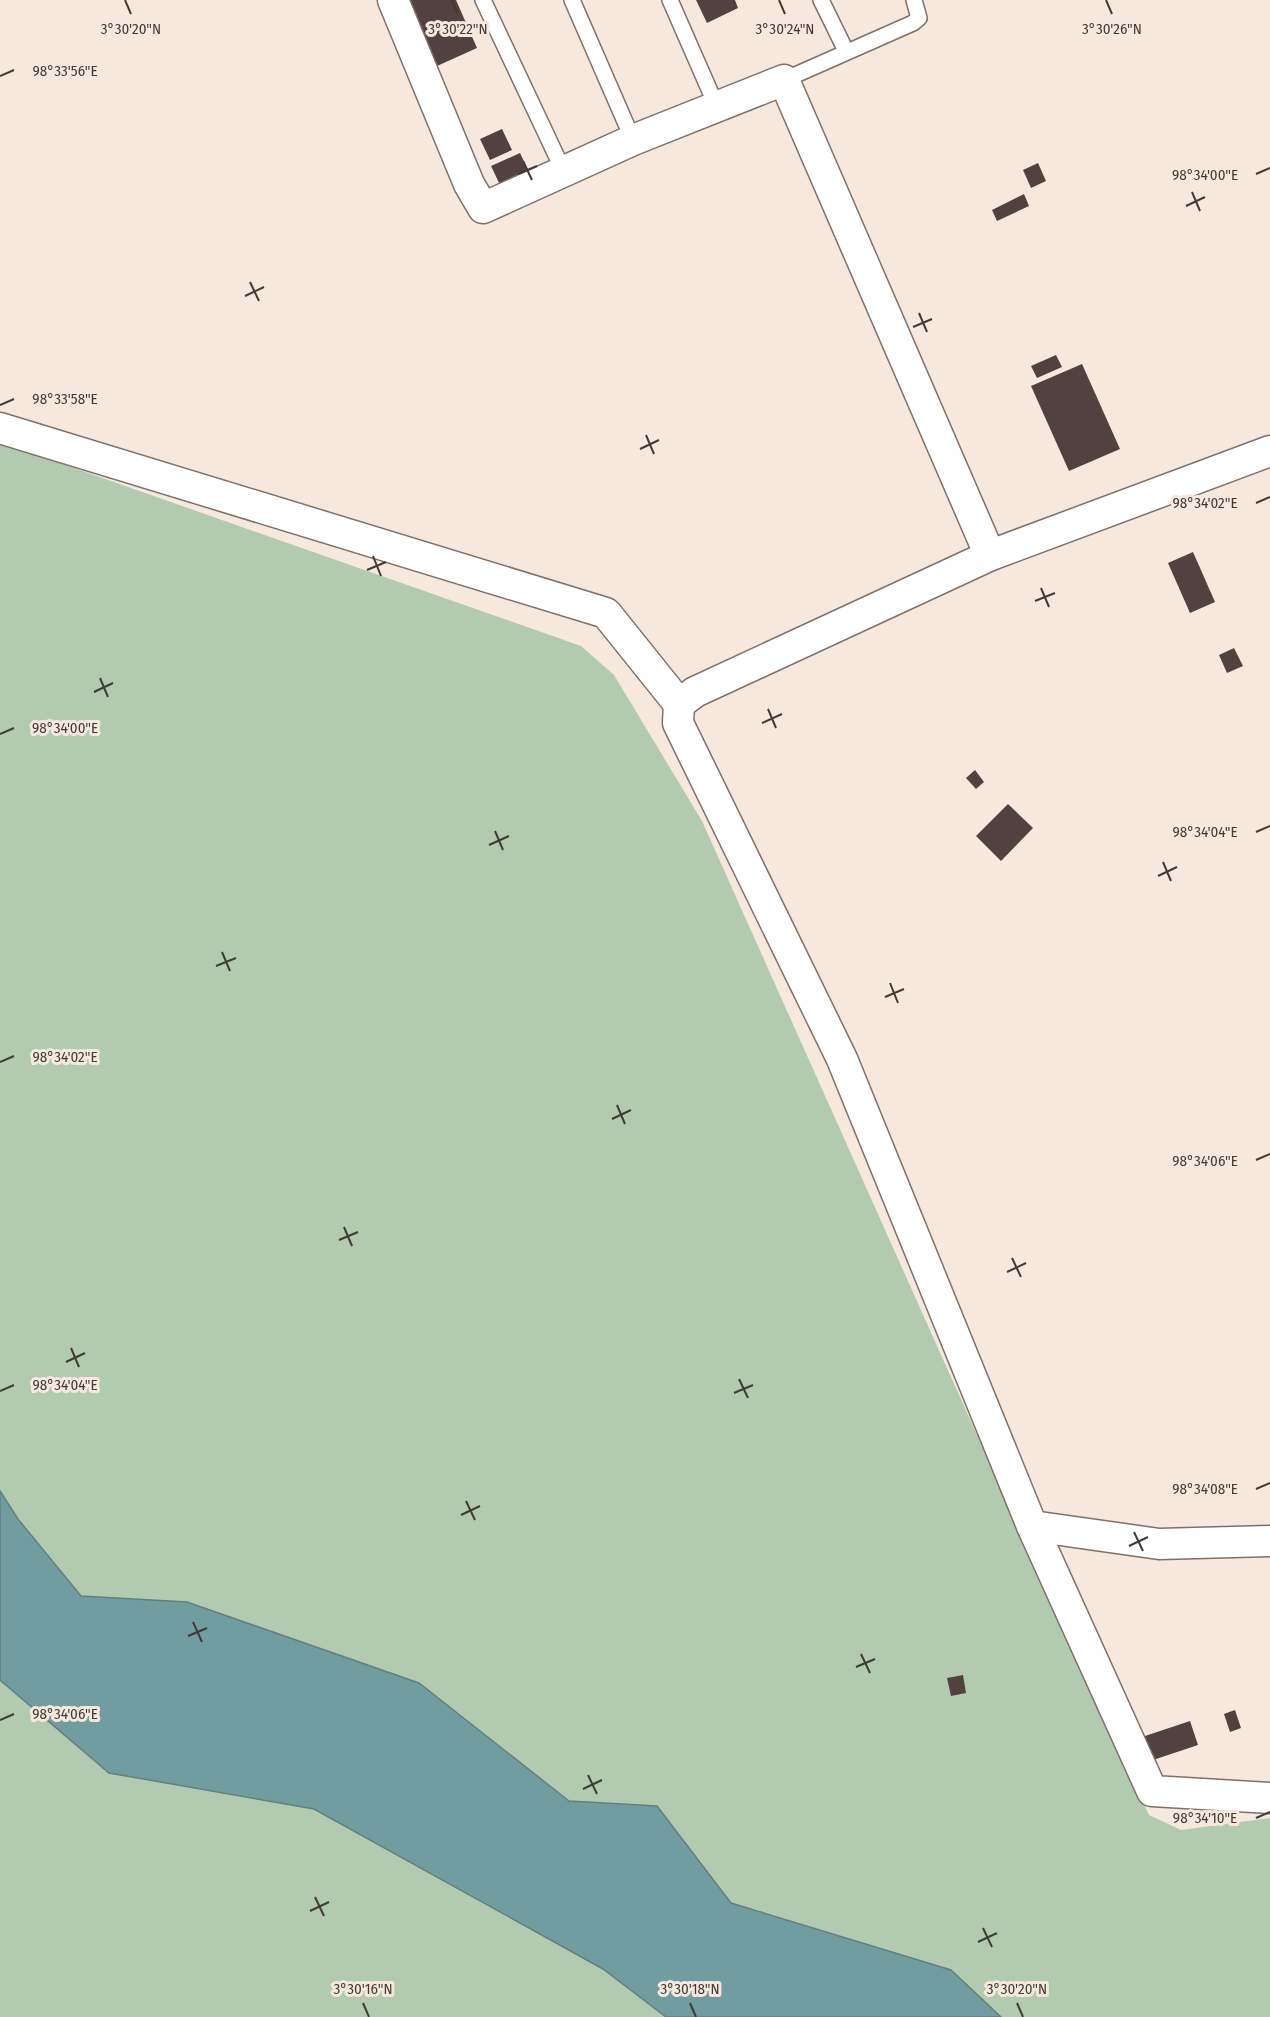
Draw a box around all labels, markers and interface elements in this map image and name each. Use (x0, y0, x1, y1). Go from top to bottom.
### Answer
text: 3°30'20"N (101, 20, 161, 38)
text: 3°30'22"N (428, 20, 488, 38)
text: 3°30'24"N (756, 20, 814, 38)
text: 3°30'26"N (1082, 20, 1142, 38)
text: 98°33'56"E (32, 62, 98, 80)
text: 98°34'00"E (1172, 166, 1238, 184)
text: 98°33'58"E (32, 390, 98, 408)
text: 98°34'02"E (1173, 494, 1237, 512)
text: 98°34'00"E (32, 719, 98, 737)
text: 98°34'04"E (1173, 823, 1237, 841)
text: 98°34'02"E (33, 1048, 97, 1066)
text: 98°34'06"E (1172, 1152, 1238, 1170)
text: 98°34'04"E (33, 1376, 97, 1394)
text: 98°34'08"E (1172, 1480, 1238, 1498)
text: 98°34'06"E (32, 1705, 98, 1723)
text: 98°34'10"E (1173, 1809, 1237, 1827)
text: 3°30'16"N (333, 1980, 393, 1998)
text: 3°30'18"N (660, 1980, 720, 1998)
text: 3°30'20"N (987, 1980, 1047, 1998)

